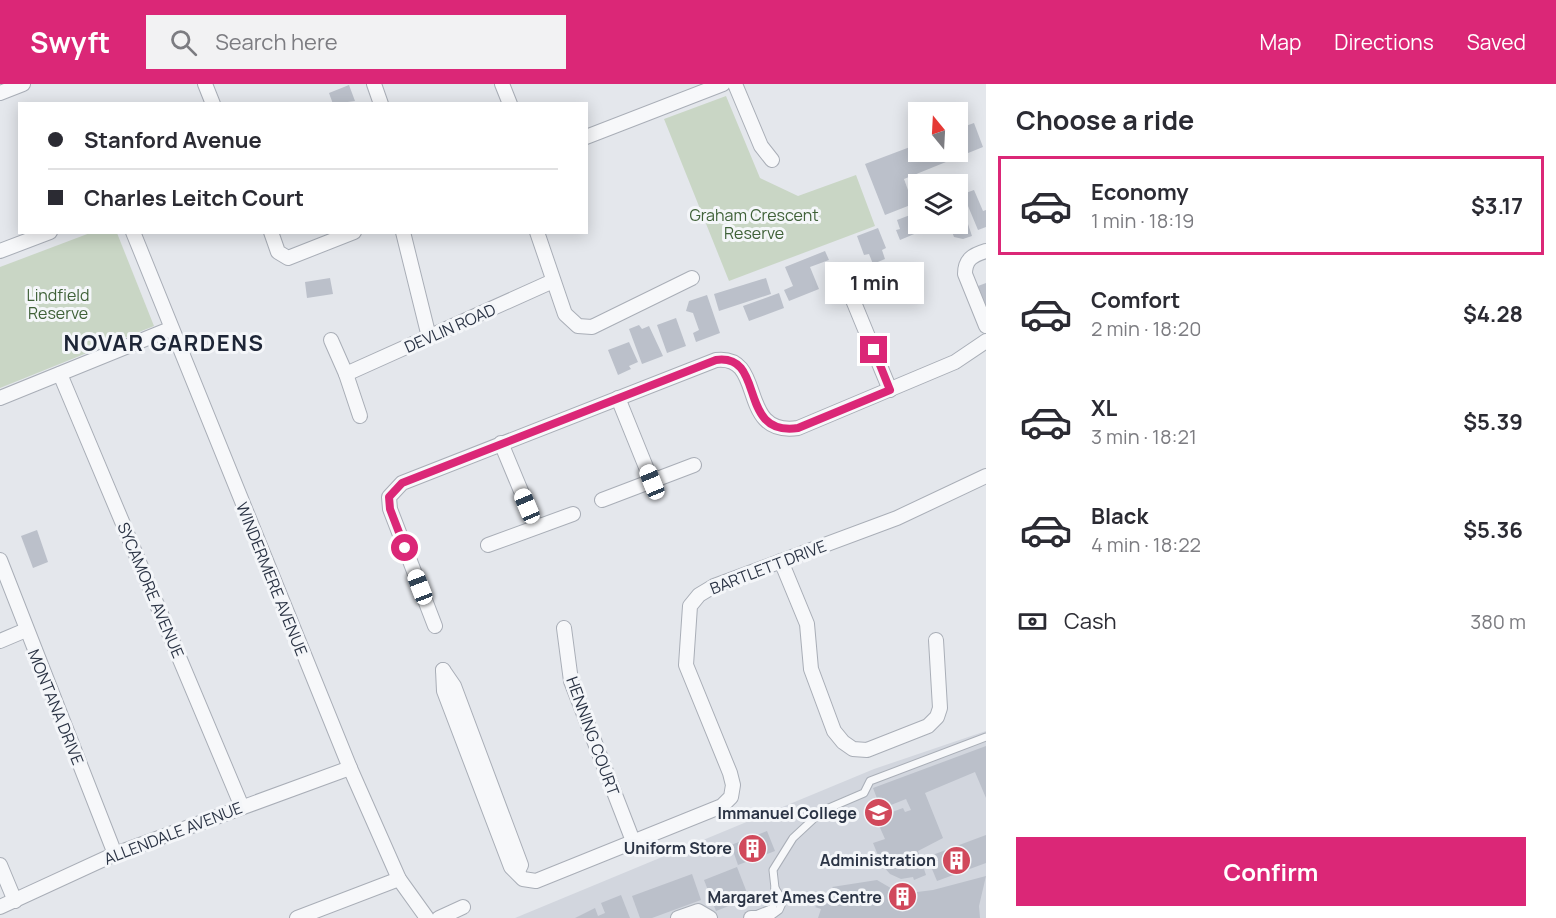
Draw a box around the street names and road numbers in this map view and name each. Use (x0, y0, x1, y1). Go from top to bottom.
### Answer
street label: DEVLIN ROAD (401, 298, 499, 358)
street label: WINDERMERE AVENUE (231, 499, 313, 659)
street label: SYCAMORE AVENUE (112, 519, 190, 661)
street label: BARTLETT DRIVE (707, 535, 829, 599)
street label: MONTANA DRIVE (23, 646, 89, 768)
street label: HENNING COURT (561, 673, 625, 799)
street label: ALLENDALE AVENUE (101, 796, 245, 870)

